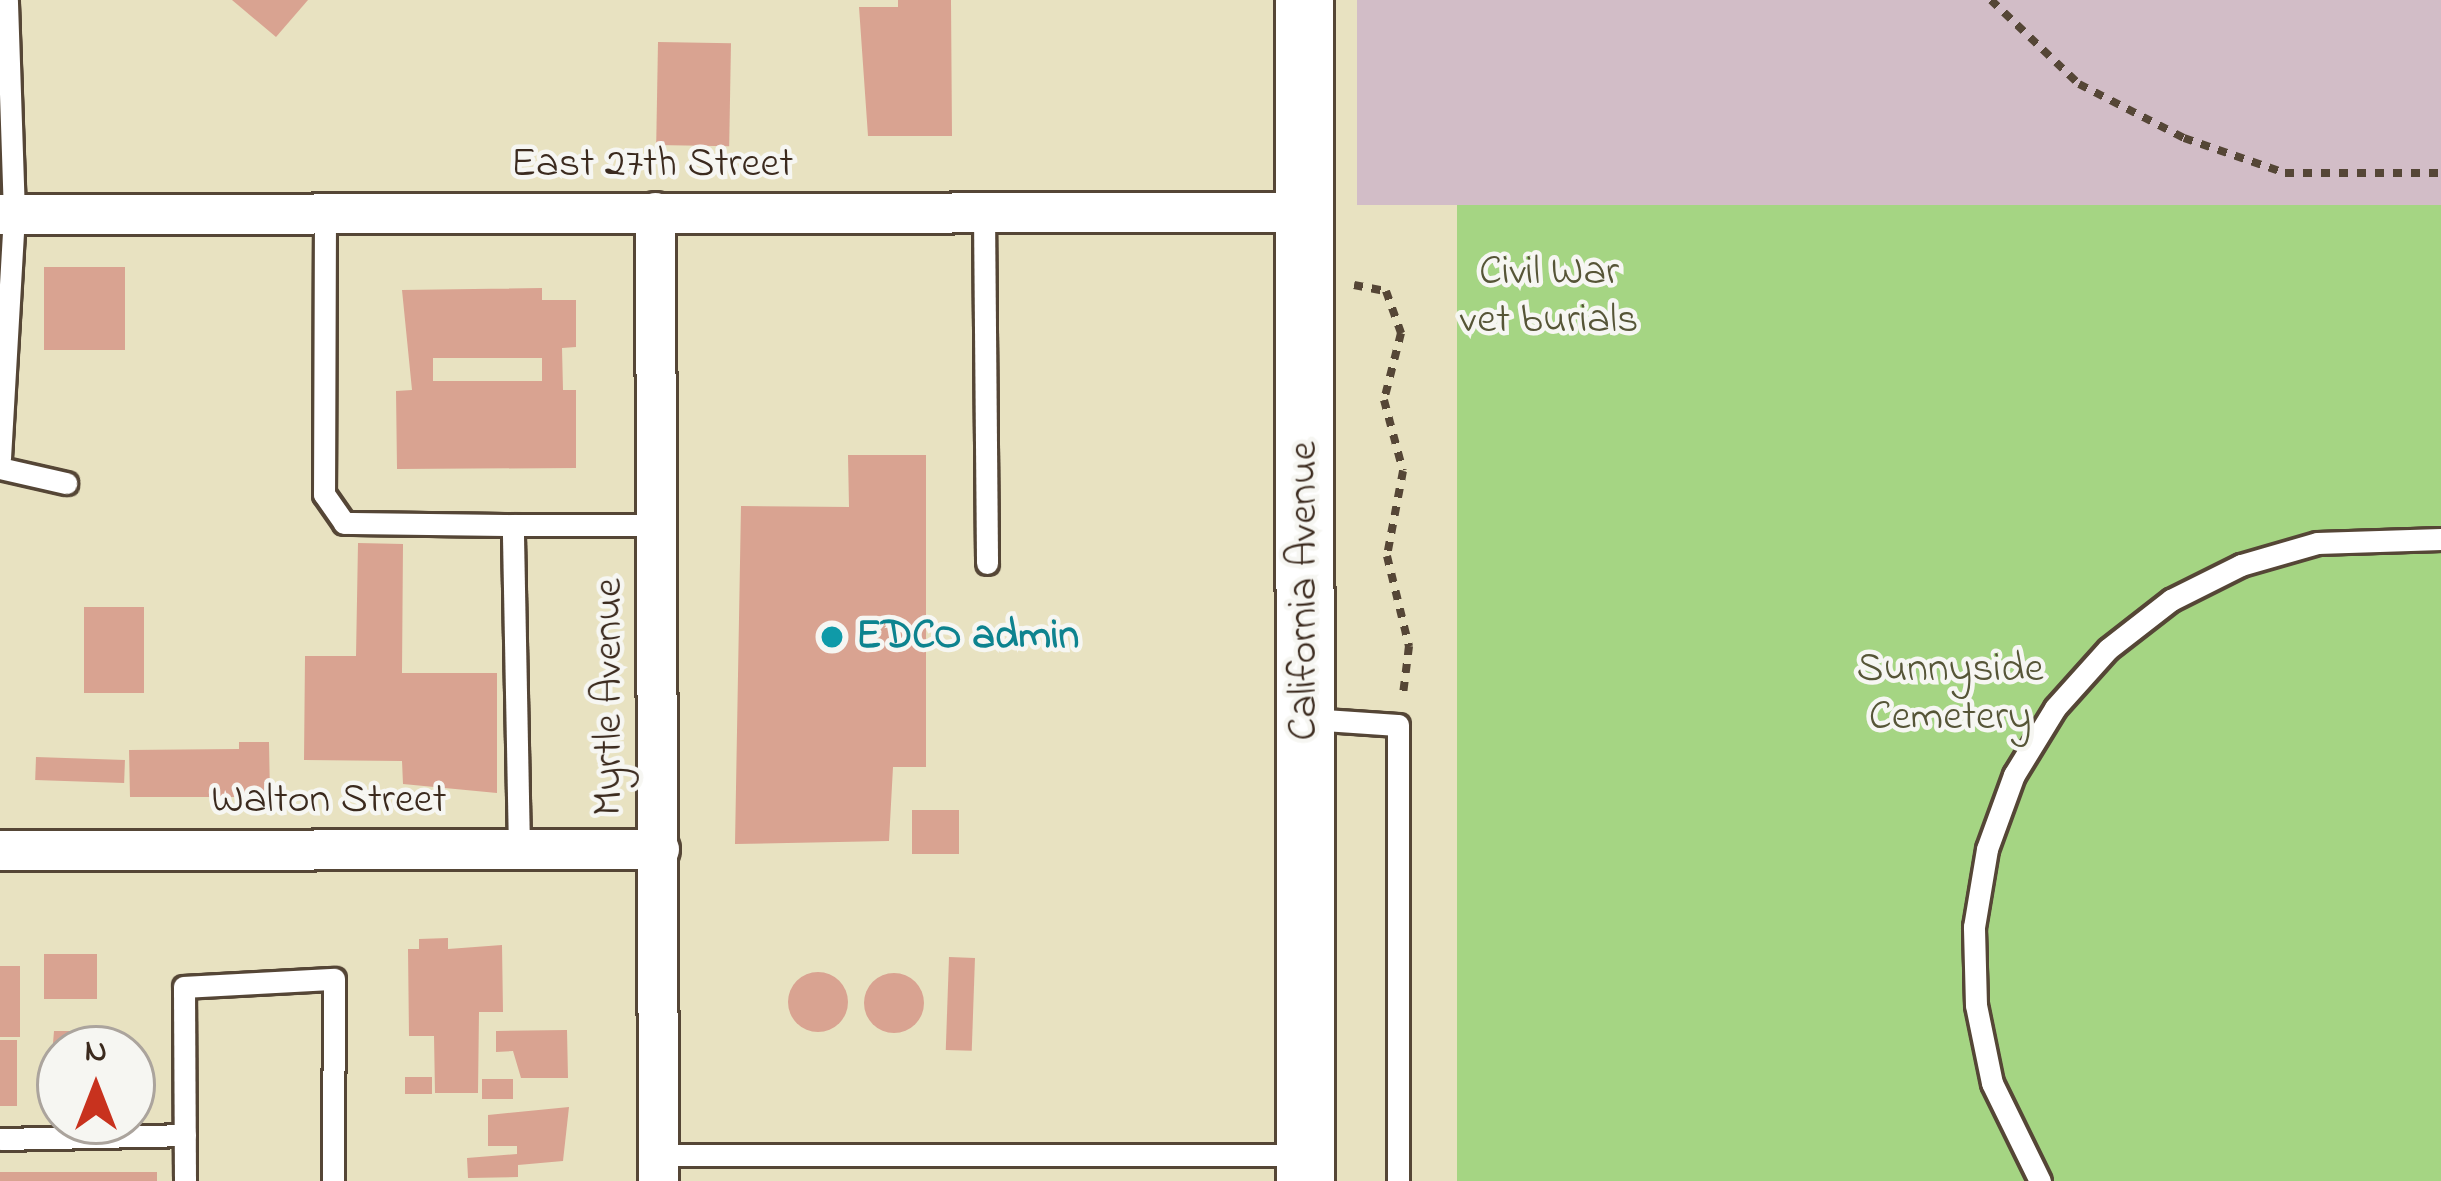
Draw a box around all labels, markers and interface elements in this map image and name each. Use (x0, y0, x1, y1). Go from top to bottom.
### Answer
street label: East 27th Street (511, 140, 793, 190)
park label: Civil War vet burials (1460, 248, 1638, 346)
street label: California Avenue (1280, 441, 1330, 741)
street label: Myrtle Avenue (585, 578, 635, 816)
place label: EDCO admin (856, 612, 1079, 662)
marker: EDCO admin (819, 624, 845, 650)
park label: Sunnyside Cemetery (1857, 645, 2043, 744)
street label: Walton Street (211, 776, 447, 826)
north arrow (36, 1025, 156, 1145)
text: N (85, 1028, 107, 1076)

